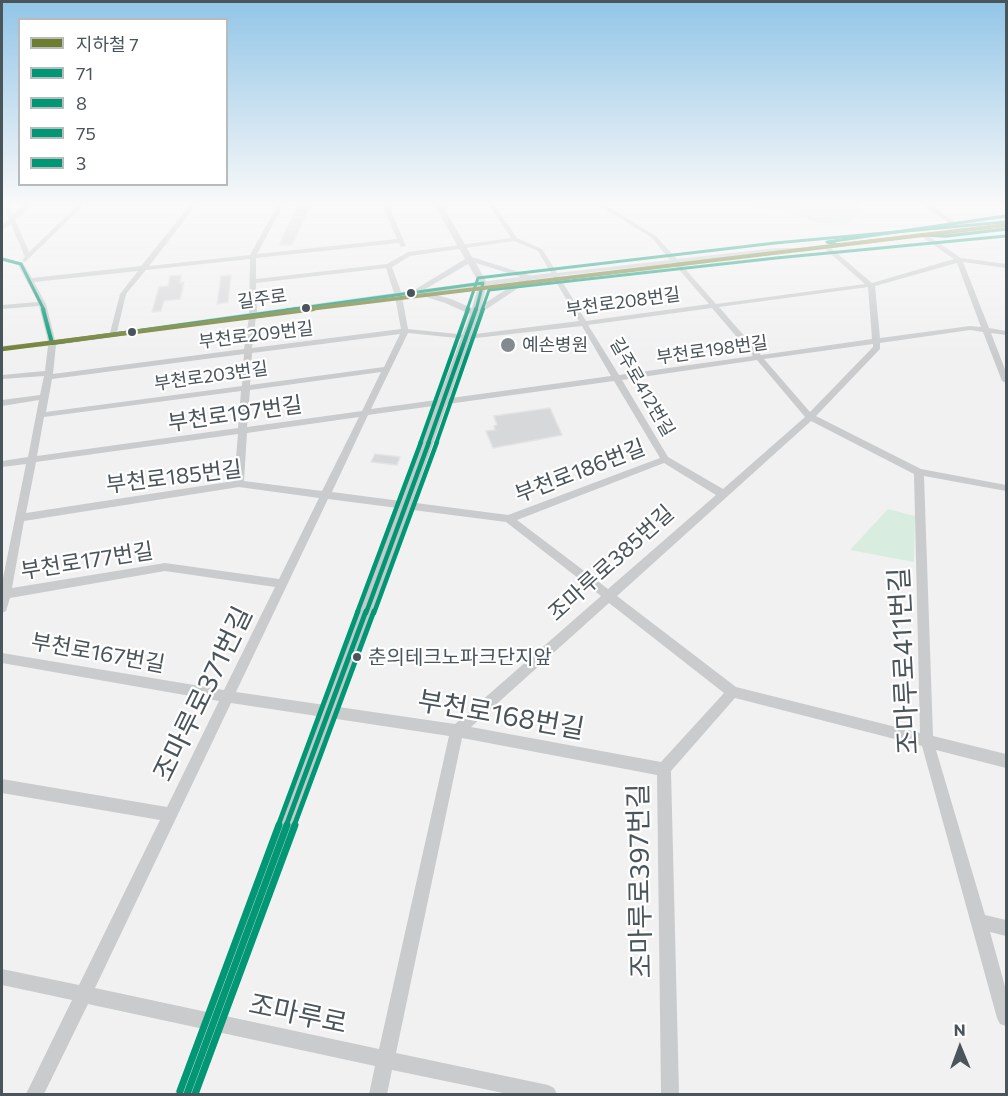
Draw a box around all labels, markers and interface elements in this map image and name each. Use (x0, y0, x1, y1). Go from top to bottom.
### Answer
legend (18, 18, 228, 186)
text: 지하철 7 (76, 33, 139, 55)
text: 71 (76, 62, 93, 84)
text: 8 (76, 92, 87, 114)
text: 75 (76, 122, 96, 144)
text: 3 (76, 152, 86, 174)
street label: 부천로208번길 (564, 283, 682, 321)
street label: 길주로 (236, 285, 288, 313)
unlabelled marker (405, 287, 417, 299)
unlabelled marker (300, 302, 312, 314)
street label: 부천로209번길 (197, 317, 315, 353)
unlabelled marker (126, 326, 138, 338)
street label: 부천로198번길 (655, 331, 769, 369)
place label: 예손병원 (522, 334, 588, 356)
street label: 길주로412번길 (605, 334, 679, 440)
marker: 예손병원 (499, 336, 517, 354)
street label: 부천로203번길 (153, 357, 269, 395)
street label: 부천로197번길 (166, 392, 304, 436)
street label: 부천로186번길 (511, 434, 649, 508)
street label: 부천로185번길 (105, 456, 243, 498)
street label: 조마루로385번길 (543, 500, 679, 626)
street label: 부천로177번길 (19, 537, 155, 585)
street label: 조마루로411번길 (883, 567, 925, 755)
street label: 조마루로371번길 (147, 601, 259, 787)
street label: 부천로167번길 (29, 628, 167, 678)
place label: 춘의테크노파크단지앞 (368, 645, 552, 669)
marker: 춘의테크노파크단지앞 (351, 651, 363, 663)
street label: 부천로168번길 (415, 684, 587, 746)
street label: 조마루로397번길 (622, 783, 658, 979)
street label: 조마루로 (246, 988, 350, 1040)
north arrow (930, 1018, 990, 1078)
text: N (954, 1020, 966, 1039)

